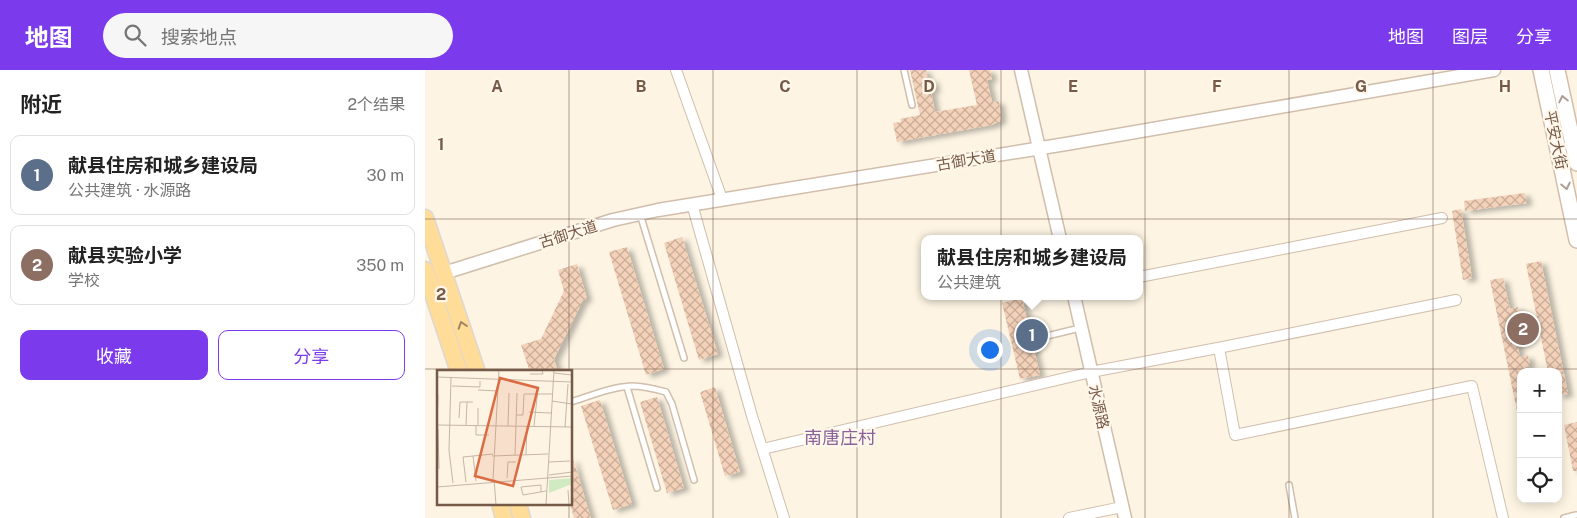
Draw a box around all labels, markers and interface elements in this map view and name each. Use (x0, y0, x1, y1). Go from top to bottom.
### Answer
search box (103, 13, 453, 58)
icon: search (121, 21, 149, 49)
text: 地图 (25, 23, 73, 51)
text: 搜索地点 (161, 26, 237, 48)
text: 地图 (1388, 26, 1424, 47)
text: 图层 (1452, 26, 1488, 47)
text: 分享 (1516, 26, 1552, 47)
text: A (491, 77, 503, 96)
text: B (636, 77, 647, 96)
text: C (779, 77, 791, 96)
text: D (923, 77, 935, 96)
text: E (1068, 77, 1078, 96)
text: F (1212, 77, 1222, 96)
text: G (1355, 77, 1367, 96)
text: H (1499, 77, 1511, 96)
text: 附近 (20, 92, 62, 117)
text: 2个结果 (347, 95, 405, 114)
one-way arrow (1559, 95, 1569, 104)
street label: 平安大街 (1541, 109, 1571, 171)
text: 1 (438, 135, 444, 154)
street label: 古御大道 (935, 147, 997, 173)
text: 献县住房和城乡建设局 (68, 154, 258, 176)
text: 1 (34, 166, 40, 185)
text: 30 m (367, 166, 404, 185)
text: 公共建筑 · 水源路 (68, 181, 191, 200)
one-way arrow (1560, 182, 1570, 191)
street label: 古御大道 (537, 217, 599, 251)
popup (921, 235, 1143, 300)
text: 献县实验小学 (68, 244, 182, 266)
text: 献县住房和城乡建设局 (937, 246, 1127, 268)
text: 2 (32, 256, 42, 275)
text: 350 m (356, 256, 404, 275)
text: 学校 (68, 271, 100, 290)
text: 公共建筑 (937, 273, 1001, 292)
text: 2 (436, 285, 446, 304)
pin: 2 (1507, 310, 1539, 348)
pin: 1 (1016, 316, 1048, 354)
one-way arrow (458, 322, 468, 330)
button: 收藏 (20, 330, 208, 380)
button: 分享 (218, 330, 405, 380)
your location (977, 337, 1003, 363)
map controls (1517, 368, 1562, 503)
button: + (1517, 368, 1562, 413)
inset map (437, 370, 573, 506)
street label: 水源路 (1086, 383, 1112, 431)
button: − (1517, 413, 1562, 458)
district label: 南唐庄村 (804, 427, 876, 448)
button: locate (1517, 458, 1562, 503)

